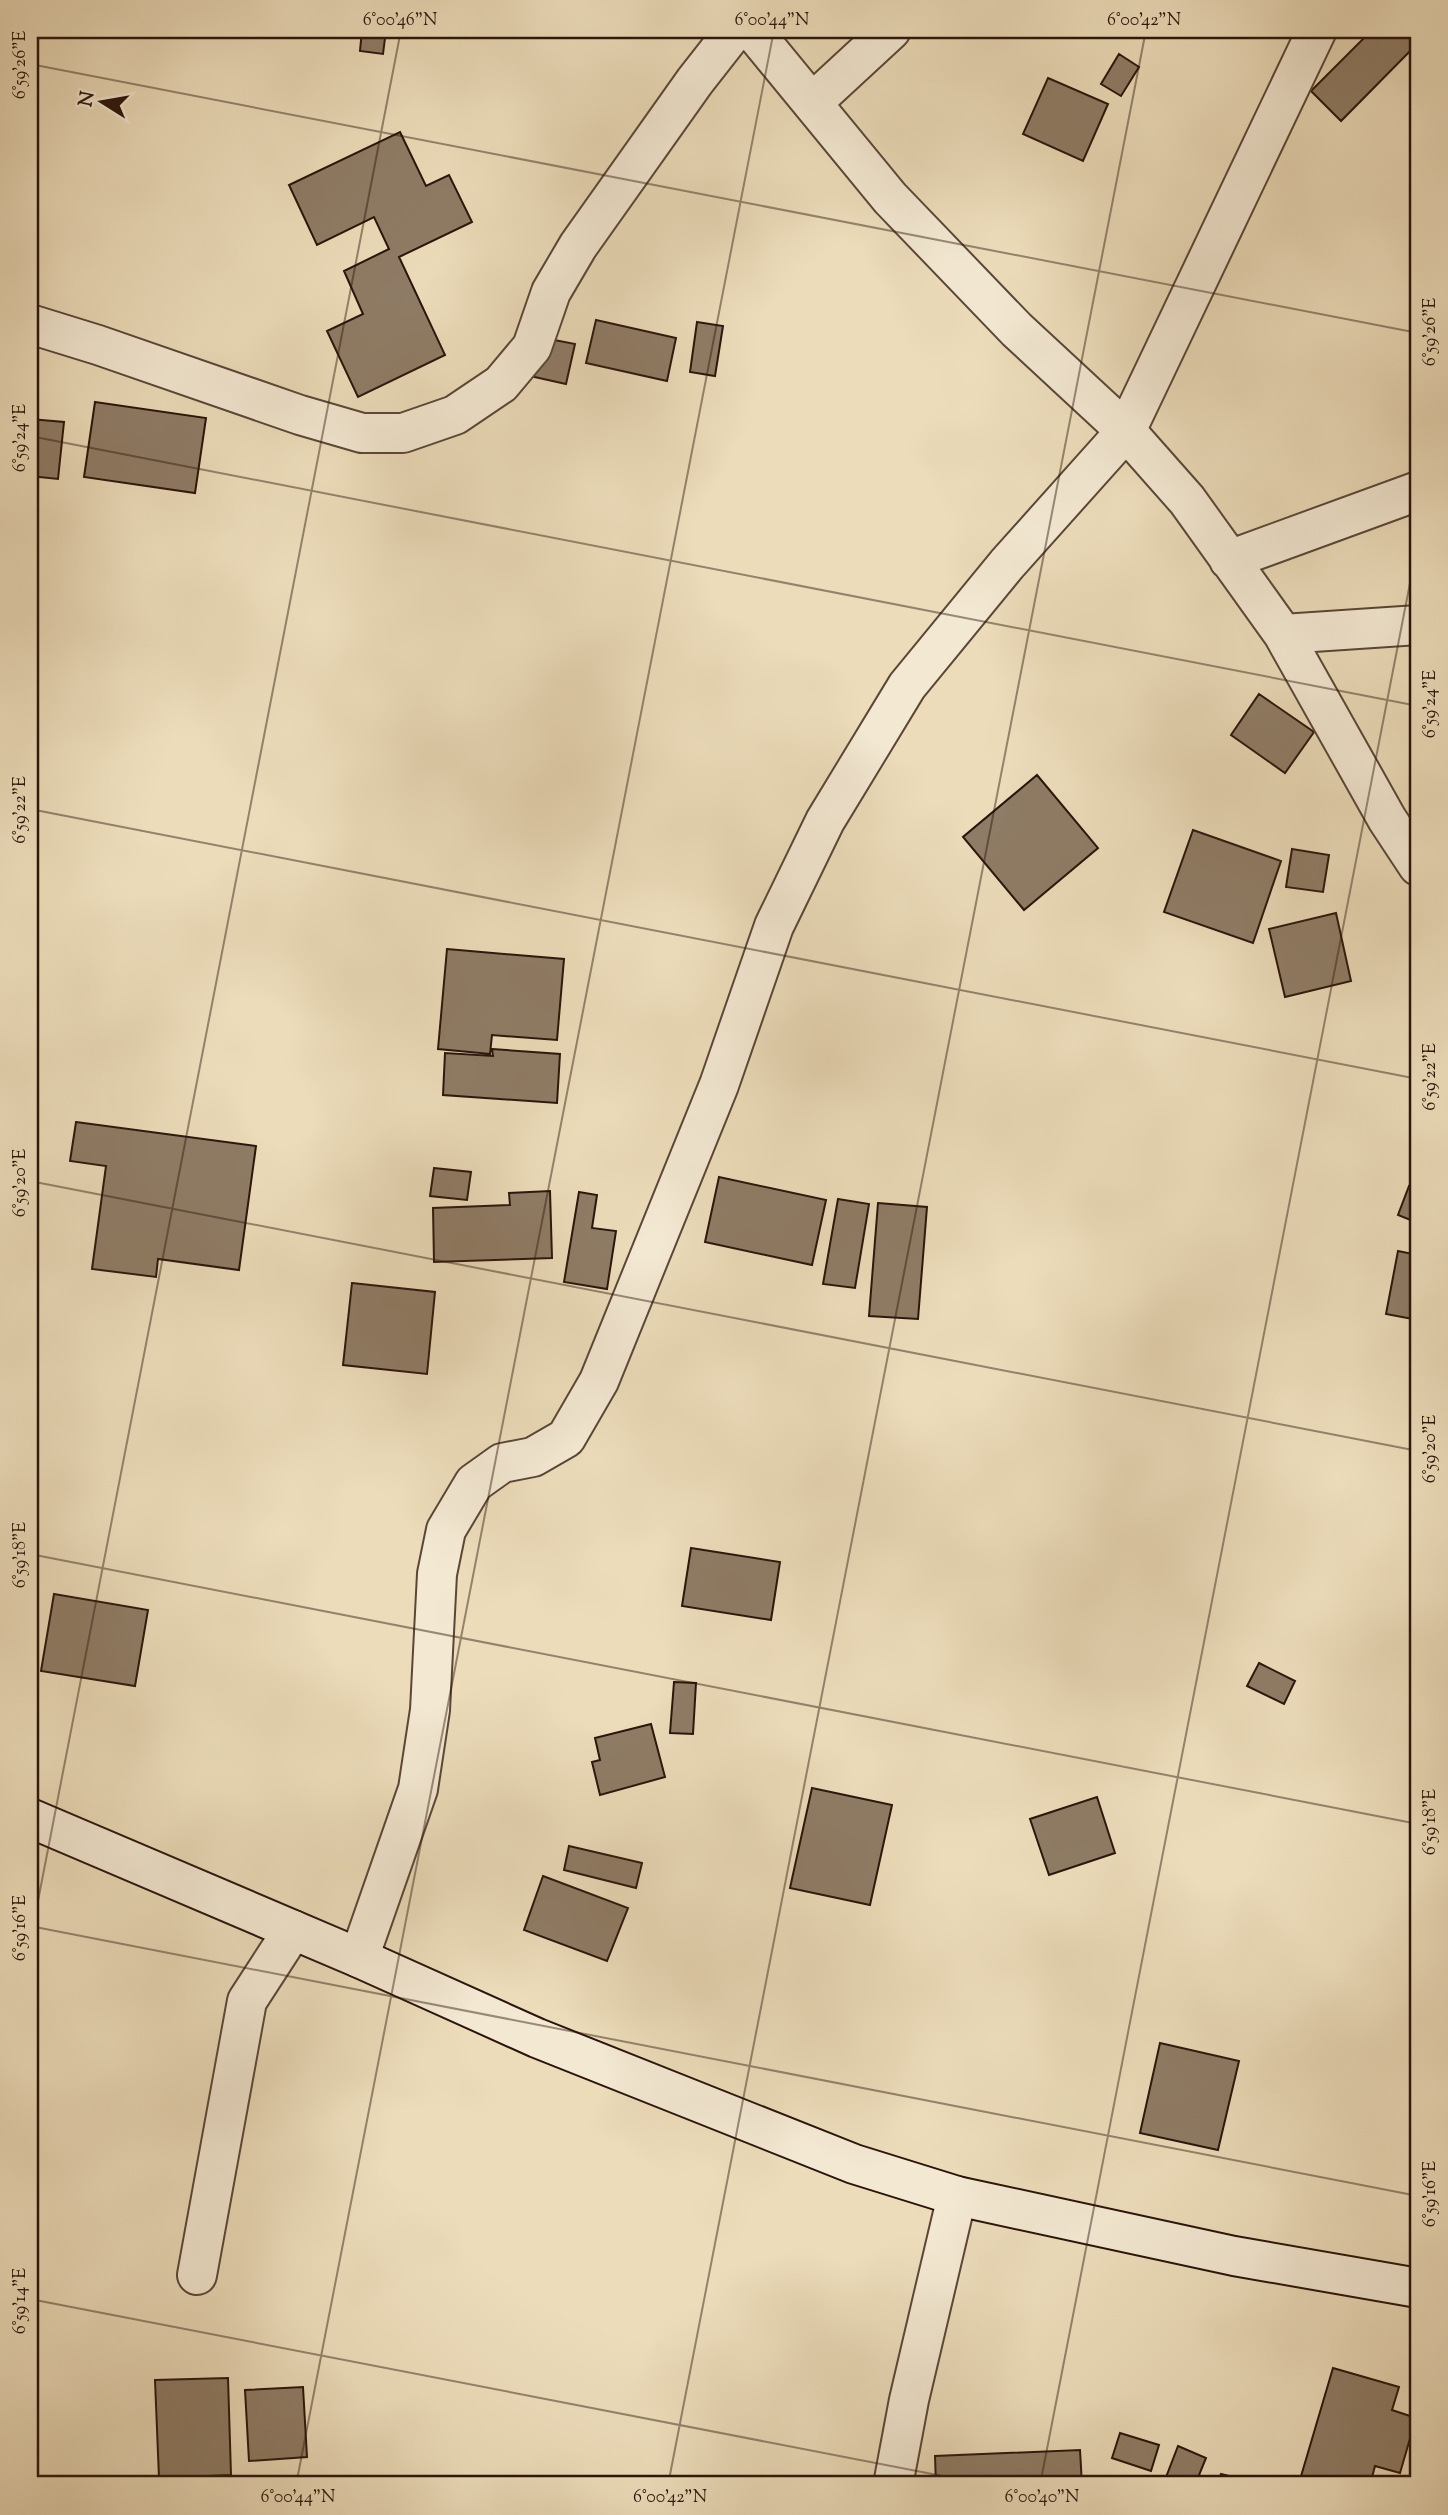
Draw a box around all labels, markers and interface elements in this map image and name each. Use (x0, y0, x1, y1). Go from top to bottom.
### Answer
text: 6°00'46"N (363, 8, 437, 34)
text: 6°00'44"N (735, 8, 809, 34)
text: 6°00'42"N (1107, 8, 1181, 34)
text: 6°59'26"E (8, 31, 34, 99)
north arrow (66, 66, 136, 136)
text: N (73, 89, 102, 109)
text: 6°59'26"E (1418, 298, 1444, 366)
text: 6°59'24"E (8, 404, 34, 472)
text: 6°59'24"E (1418, 670, 1444, 738)
text: 6°59'22"E (8, 776, 34, 844)
text: 6°59'22"E (1418, 1043, 1444, 1111)
text: 6°59'20"E (8, 1149, 34, 1217)
text: 6°59'20"E (1418, 1415, 1444, 1483)
text: 6°59'18"E (8, 1522, 34, 1588)
text: 6°59'18"E (1418, 1789, 1444, 1855)
text: 6°59'16"E (8, 1895, 34, 1961)
text: 6°59'16"E (1418, 2161, 1444, 2227)
text: 6°59'14"E (8, 2268, 34, 2334)
text: 6°00'44"N (261, 2485, 335, 2511)
text: 6°00'42"N (633, 2485, 707, 2511)
text: 6°00'40"N (1005, 2485, 1079, 2511)

